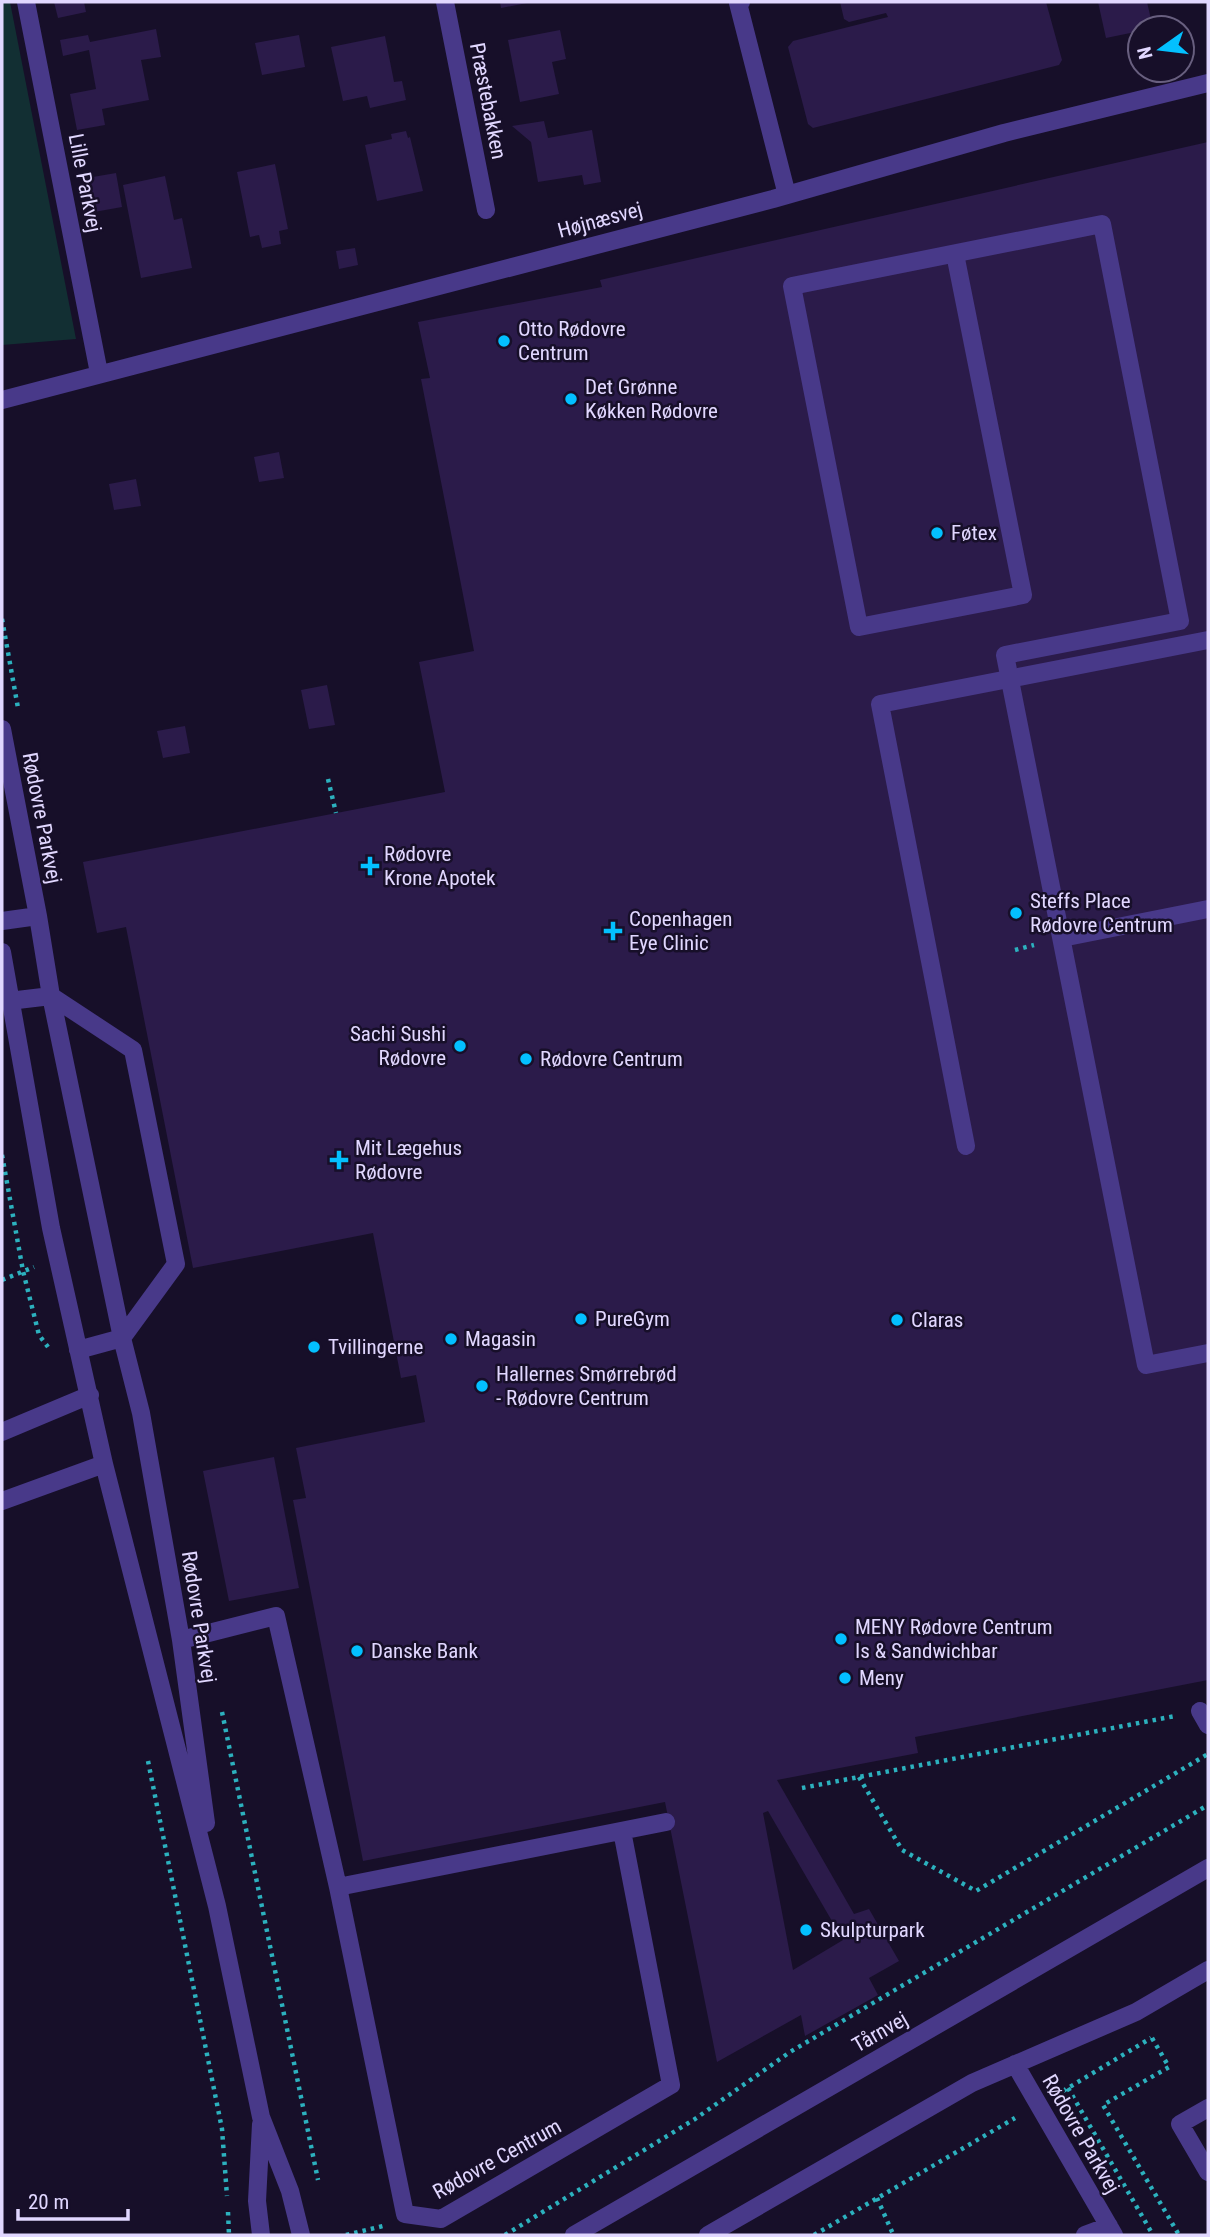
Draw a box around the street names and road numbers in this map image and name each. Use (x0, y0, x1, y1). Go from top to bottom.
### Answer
street label: Præstebakken (465, 41, 511, 161)
street label: Lille Parkvej (64, 132, 106, 234)
street label: Højnæsvej (555, 197, 645, 243)
street label: Rødovre Parkvej (18, 750, 66, 886)
street label: Rødovre Parkvej (177, 1549, 221, 1685)
street label: Tårnvej (848, 2007, 912, 2057)
street label: Rødovre Parkvej (1037, 2070, 1125, 2198)
street label: Rødovre Centrum (429, 2114, 565, 2204)

